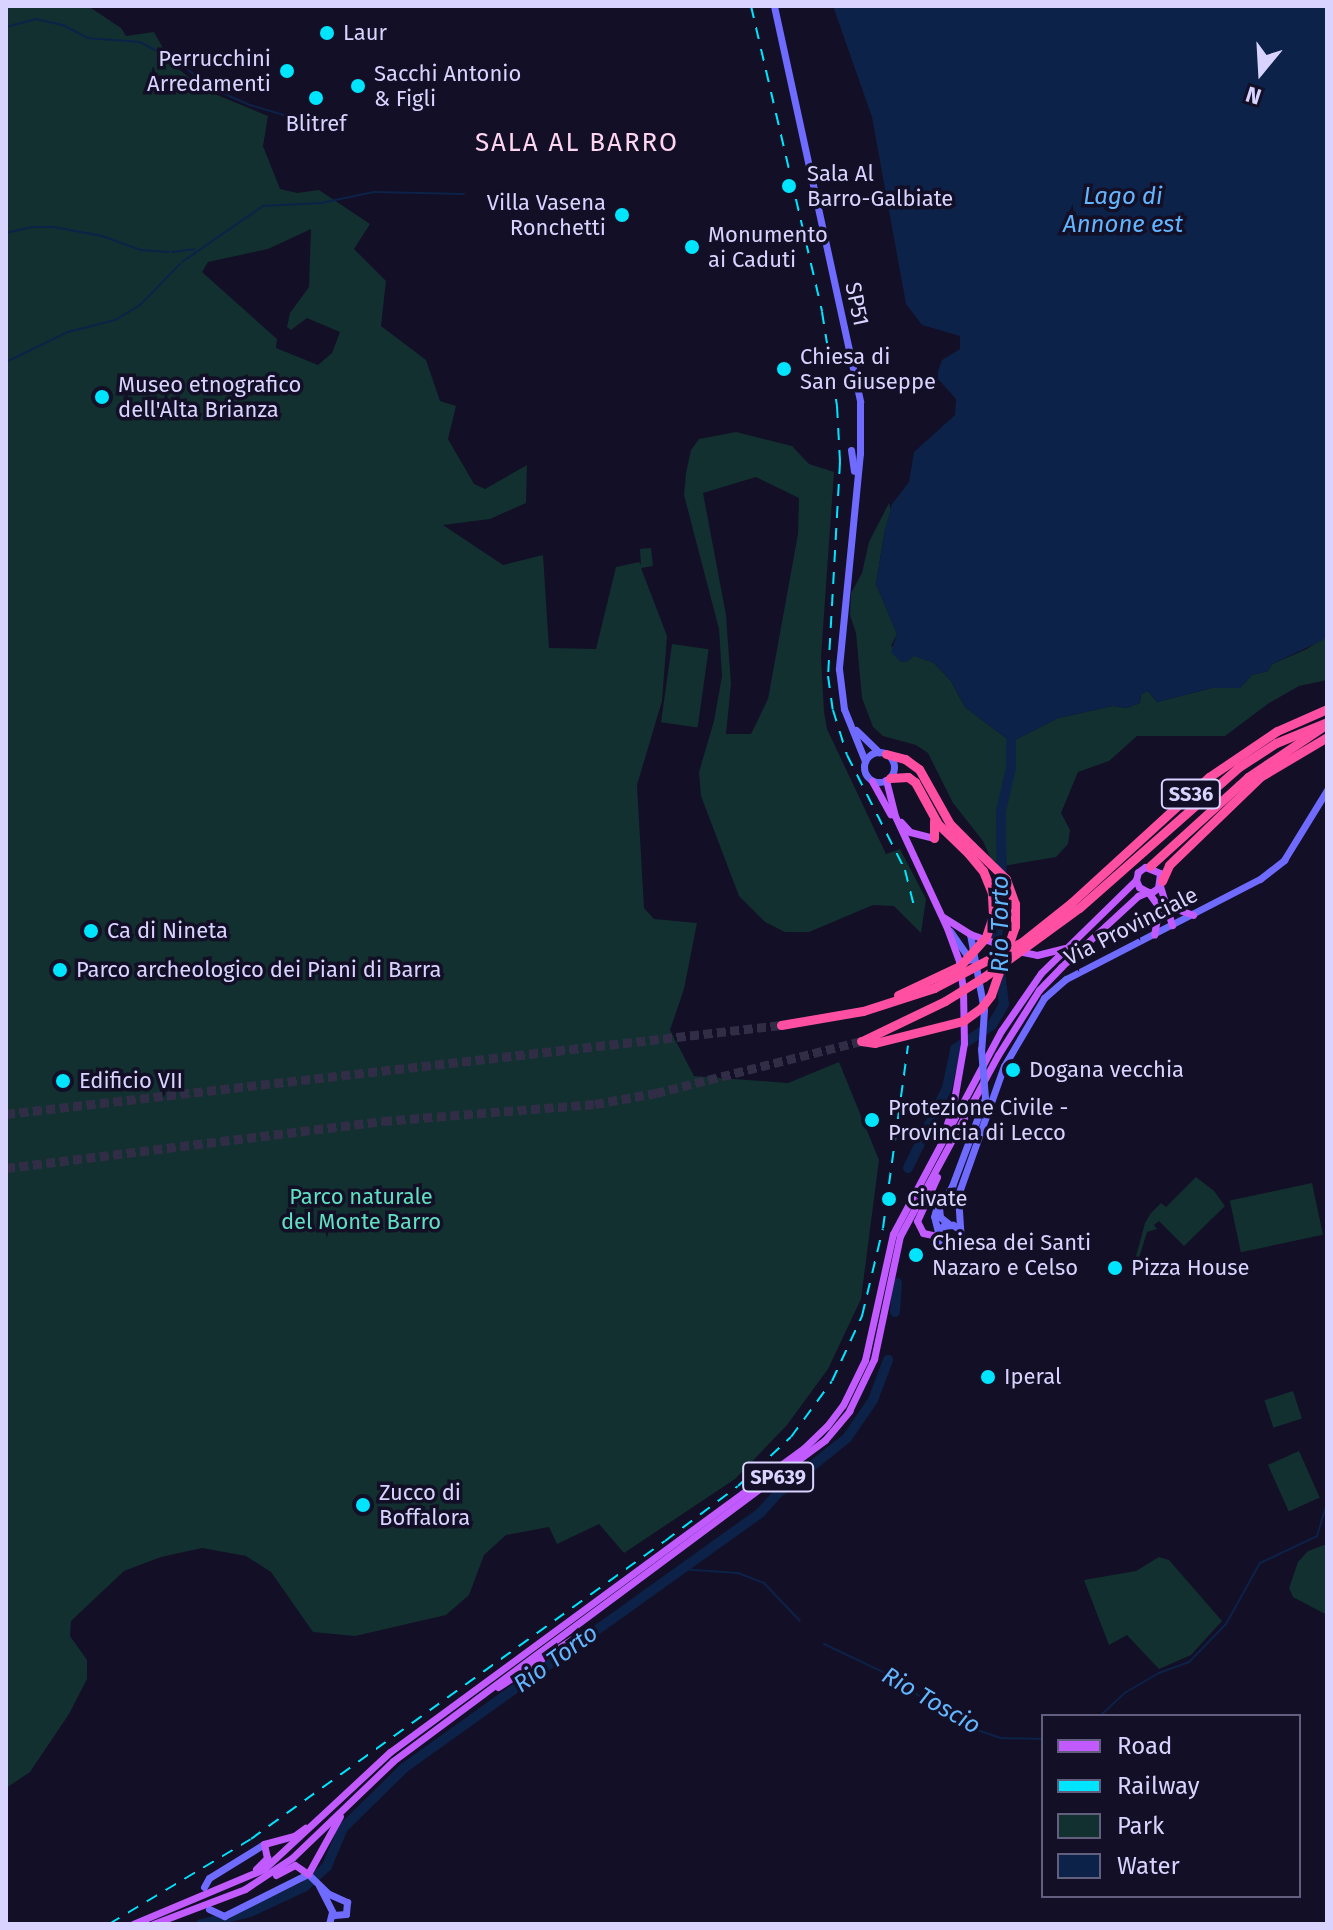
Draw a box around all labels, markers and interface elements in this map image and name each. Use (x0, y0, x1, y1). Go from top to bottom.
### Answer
place label: Laur (343, 20, 387, 46)
marker: Laur (318, 24, 336, 42)
north arrow (1221, 32, 1301, 112)
place label: Perrucchini Arredamenti (147, 45, 271, 96)
place label: Sacchi Antonio & Figli (374, 60, 521, 112)
marker: Perrucchini Arredamenti (278, 62, 296, 80)
marker: Sacchi Antonio & Figli (349, 77, 367, 95)
text: N (1242, 80, 1265, 110)
marker: Blitref (307, 89, 325, 107)
place label: Blitref (285, 111, 347, 137)
district label: SALA AL BARRO (475, 127, 679, 159)
place label: Sala Al Barro-Galbiate (807, 160, 953, 212)
marker: Sala Al Barro-Galbiate (778, 175, 800, 197)
water label: Lago di Annone est (1063, 183, 1183, 239)
place label: Villa Vasena Ronchetti (487, 189, 606, 240)
marker: Villa Vasena Ronchetti (613, 206, 631, 224)
place label: Monumento ai Caduti (708, 221, 828, 272)
marker: Monumento ai Caduti (683, 238, 701, 256)
street label: SP51 (840, 280, 874, 328)
place label: Chiesa di San Giuseppe (800, 343, 936, 394)
marker: Chiesa di San Giuseppe (775, 360, 793, 378)
place label: Museo etnografico dell'Alta Brianza (118, 371, 301, 422)
marker: Museo etnografico dell'Alta Brianza (93, 388, 111, 406)
road number: SS36 (1159, 778, 1223, 810)
water label: Rio Torto (987, 875, 1015, 973)
street label: Via Provinciale (1060, 881, 1202, 971)
place label: Ca di Nineta (107, 918, 228, 944)
marker: Ca di Nineta (82, 922, 100, 940)
place label: Parco archeologico dei Piani di Barra (76, 957, 442, 983)
marker: Parco archeologico dei Piani di Barra (51, 961, 69, 979)
place label: Dogana vecchia (1029, 1057, 1184, 1083)
marker: Dogana vecchia (1004, 1061, 1022, 1079)
place label: Edificio VII (79, 1068, 183, 1094)
marker: Edificio VII (54, 1072, 72, 1090)
place label: Protezione Civile - Provincia di Lecco (888, 1094, 1068, 1146)
marker: Protezione Civile - Provincia di Lecco (863, 1111, 881, 1129)
park label: Parco naturale del Monte Barro (281, 1183, 441, 1234)
place label: Civate (907, 1186, 968, 1212)
marker: Civate (878, 1188, 900, 1210)
place label: Chiesa dei Santi Nazaro e Celso (932, 1229, 1091, 1280)
marker: Chiesa dei Santi Nazaro e Celso (907, 1246, 925, 1264)
place label: Pizza House (1131, 1255, 1250, 1281)
marker: Pizza House (1106, 1259, 1124, 1277)
place label: Iperal (1004, 1364, 1061, 1390)
marker: Iperal (979, 1368, 997, 1386)
road number: SP639 (742, 1461, 814, 1493)
place label: Zucco di Boffalora (379, 1479, 470, 1530)
marker: Zucco di Boffalora (354, 1496, 372, 1514)
water label: Rio Torto (508, 1619, 604, 1699)
water label: Rio Toscio (877, 1661, 985, 1741)
legend (1041, 1714, 1301, 1898)
text: Road (1117, 1732, 1172, 1760)
text: Railway (1117, 1772, 1200, 1800)
text: Park (1117, 1812, 1164, 1840)
text: Water (1117, 1852, 1180, 1880)

